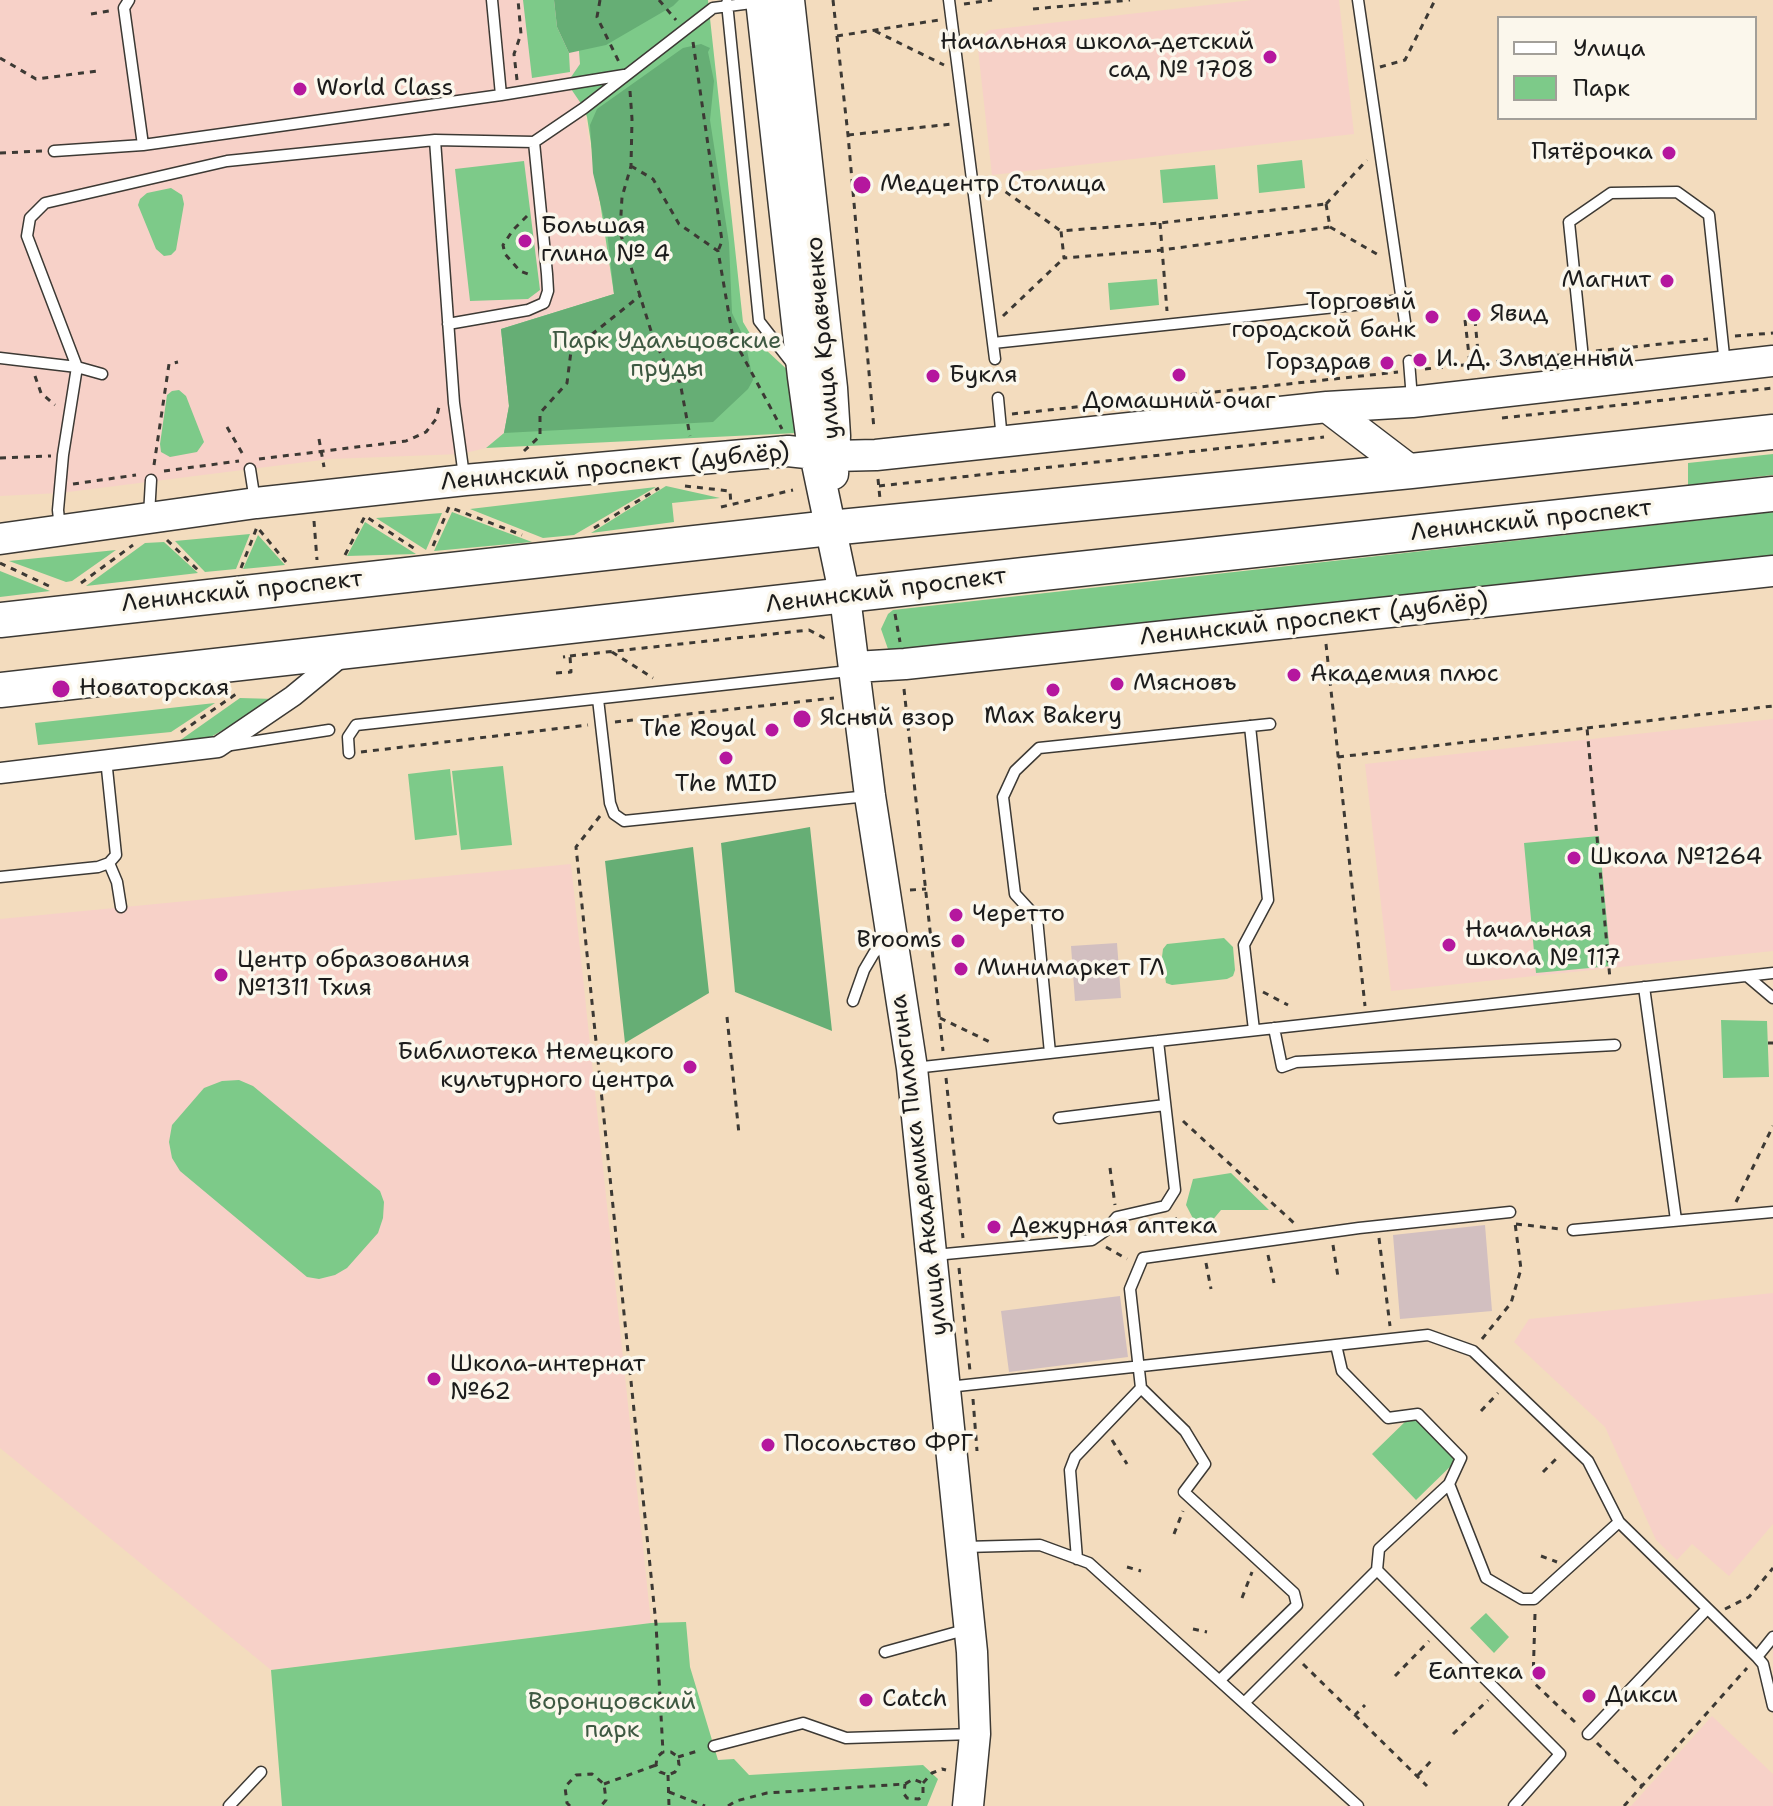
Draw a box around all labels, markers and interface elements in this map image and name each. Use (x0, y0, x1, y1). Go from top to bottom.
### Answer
legend (1497, 16, 1757, 120)
place label: Начальная школа-детский сад № 1708 (940, 29, 1254, 85)
text: Улица (1573, 32, 1646, 64)
marker: Начальная школа-детский сад № 1708 (1261, 48, 1279, 66)
text: Парк (1573, 72, 1630, 104)
place label: World Class (316, 75, 453, 103)
marker: World Class (291, 80, 309, 98)
place label: Пятёрочка (1531, 139, 1653, 167)
marker: Пятёрочка (1660, 144, 1678, 162)
place label: Медцентр Столица (880, 171, 1106, 199)
marker: Медцентр Столица (851, 174, 873, 196)
place label: Большая глина № 4 (541, 213, 670, 269)
marker: Большая глина № 4 (516, 232, 534, 250)
street label: улица Кравченко (801, 235, 847, 441)
place label: Магнит (1562, 267, 1651, 295)
marker: Магнит (1658, 272, 1676, 290)
place label: Торговый городской банк (1231, 289, 1416, 345)
place label: Явид (1490, 301, 1548, 329)
marker: Явид (1465, 306, 1483, 324)
marker: Торговый городской банк (1423, 308, 1441, 326)
park label: Парк Удальцовские пруды (552, 328, 782, 384)
place label: И. Д. Злыденный (1436, 346, 1634, 374)
place label: Горздрав (1266, 349, 1371, 377)
marker: И. Д. Злыденный (1411, 351, 1429, 369)
marker: Горздрав (1378, 354, 1396, 372)
place label: Букля (949, 362, 1018, 390)
marker: Домашний очаг (1170, 366, 1188, 384)
marker: Букля (924, 367, 942, 385)
place label: Домашний очаг (1082, 388, 1276, 416)
street label: Ленинский проспект (дублёр) (439, 438, 791, 498)
street label: Ленинский проспект (1409, 494, 1653, 548)
street label: Ленинский проспект (764, 562, 1008, 620)
street label: Ленинский проспект (120, 565, 364, 619)
street label: Ленинский проспект (дублёр) (1138, 587, 1490, 653)
place label: Академия плюс (1310, 661, 1499, 689)
marker: Академия плюс (1285, 666, 1303, 684)
place label: Мясновъ (1133, 670, 1237, 698)
place label: Новаторская (79, 675, 229, 703)
marker: Мясновъ (1108, 675, 1126, 693)
marker: Новаторская (50, 678, 72, 700)
marker: Max Bakery (1044, 681, 1062, 699)
place label: Max Bakery (984, 703, 1122, 731)
place label: Ясный взор (820, 705, 954, 733)
marker: Ясный взор (791, 708, 813, 730)
place label: The Royal (640, 716, 756, 744)
marker: The Royal (763, 721, 781, 739)
marker: The MID (717, 749, 735, 767)
place label: The MID (675, 771, 777, 799)
place label: Школа №1264 (1590, 844, 1762, 872)
marker: Школа №1264 (1565, 849, 1583, 867)
place label: Черетто (972, 901, 1065, 929)
marker: Черетто (947, 906, 965, 924)
place label: Начальная школа № 117 (1465, 917, 1621, 973)
place label: Brooms (856, 927, 942, 955)
marker: Brooms (949, 932, 967, 950)
marker: Начальная школа № 117 (1440, 936, 1458, 954)
place label: Центр образования №1311 Тхия (237, 947, 470, 1003)
place label: Минимаркет ГЛ (977, 955, 1165, 983)
marker: Минимаркет ГЛ (952, 960, 970, 978)
marker: Центр образования №1311 Тхия (212, 966, 230, 984)
street label: улица Академика Пилюгина (885, 993, 955, 1337)
place label: Библиотека Немецкого культурного центра (397, 1039, 674, 1095)
marker: Библиотека Немецкого культурного центра (681, 1058, 699, 1076)
place label: Дежурная аптека (1010, 1213, 1217, 1241)
marker: Дежурная аптека (985, 1218, 1003, 1236)
place label: Школа-интернат №62 (450, 1351, 645, 1407)
marker: Школа-интернат №62 (425, 1370, 443, 1388)
place label: Посольство ФРГ (784, 1431, 973, 1459)
marker: Посольство ФРГ (759, 1436, 777, 1454)
place label: Еаптека (1428, 1659, 1523, 1687)
marker: Еаптека (1530, 1664, 1548, 1682)
place label: Дикси (1605, 1682, 1678, 1710)
place label: Catch (882, 1686, 947, 1714)
marker: Дикси (1580, 1687, 1598, 1705)
park label: Воронцовский парк (528, 1689, 696, 1745)
marker: Catch (857, 1691, 875, 1709)

